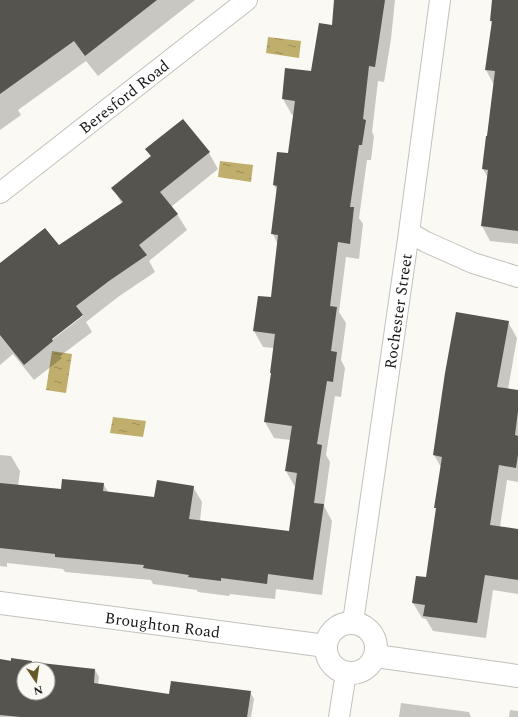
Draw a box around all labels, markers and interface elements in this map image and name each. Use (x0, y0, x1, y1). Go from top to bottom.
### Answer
street label: Beresford Road (74, 54, 175, 140)
street label: Rochester Street (378, 252, 419, 371)
street label: Broughton Road (103, 606, 222, 645)
north arrow (16, 661, 56, 701)
text: N (32, 681, 44, 700)

